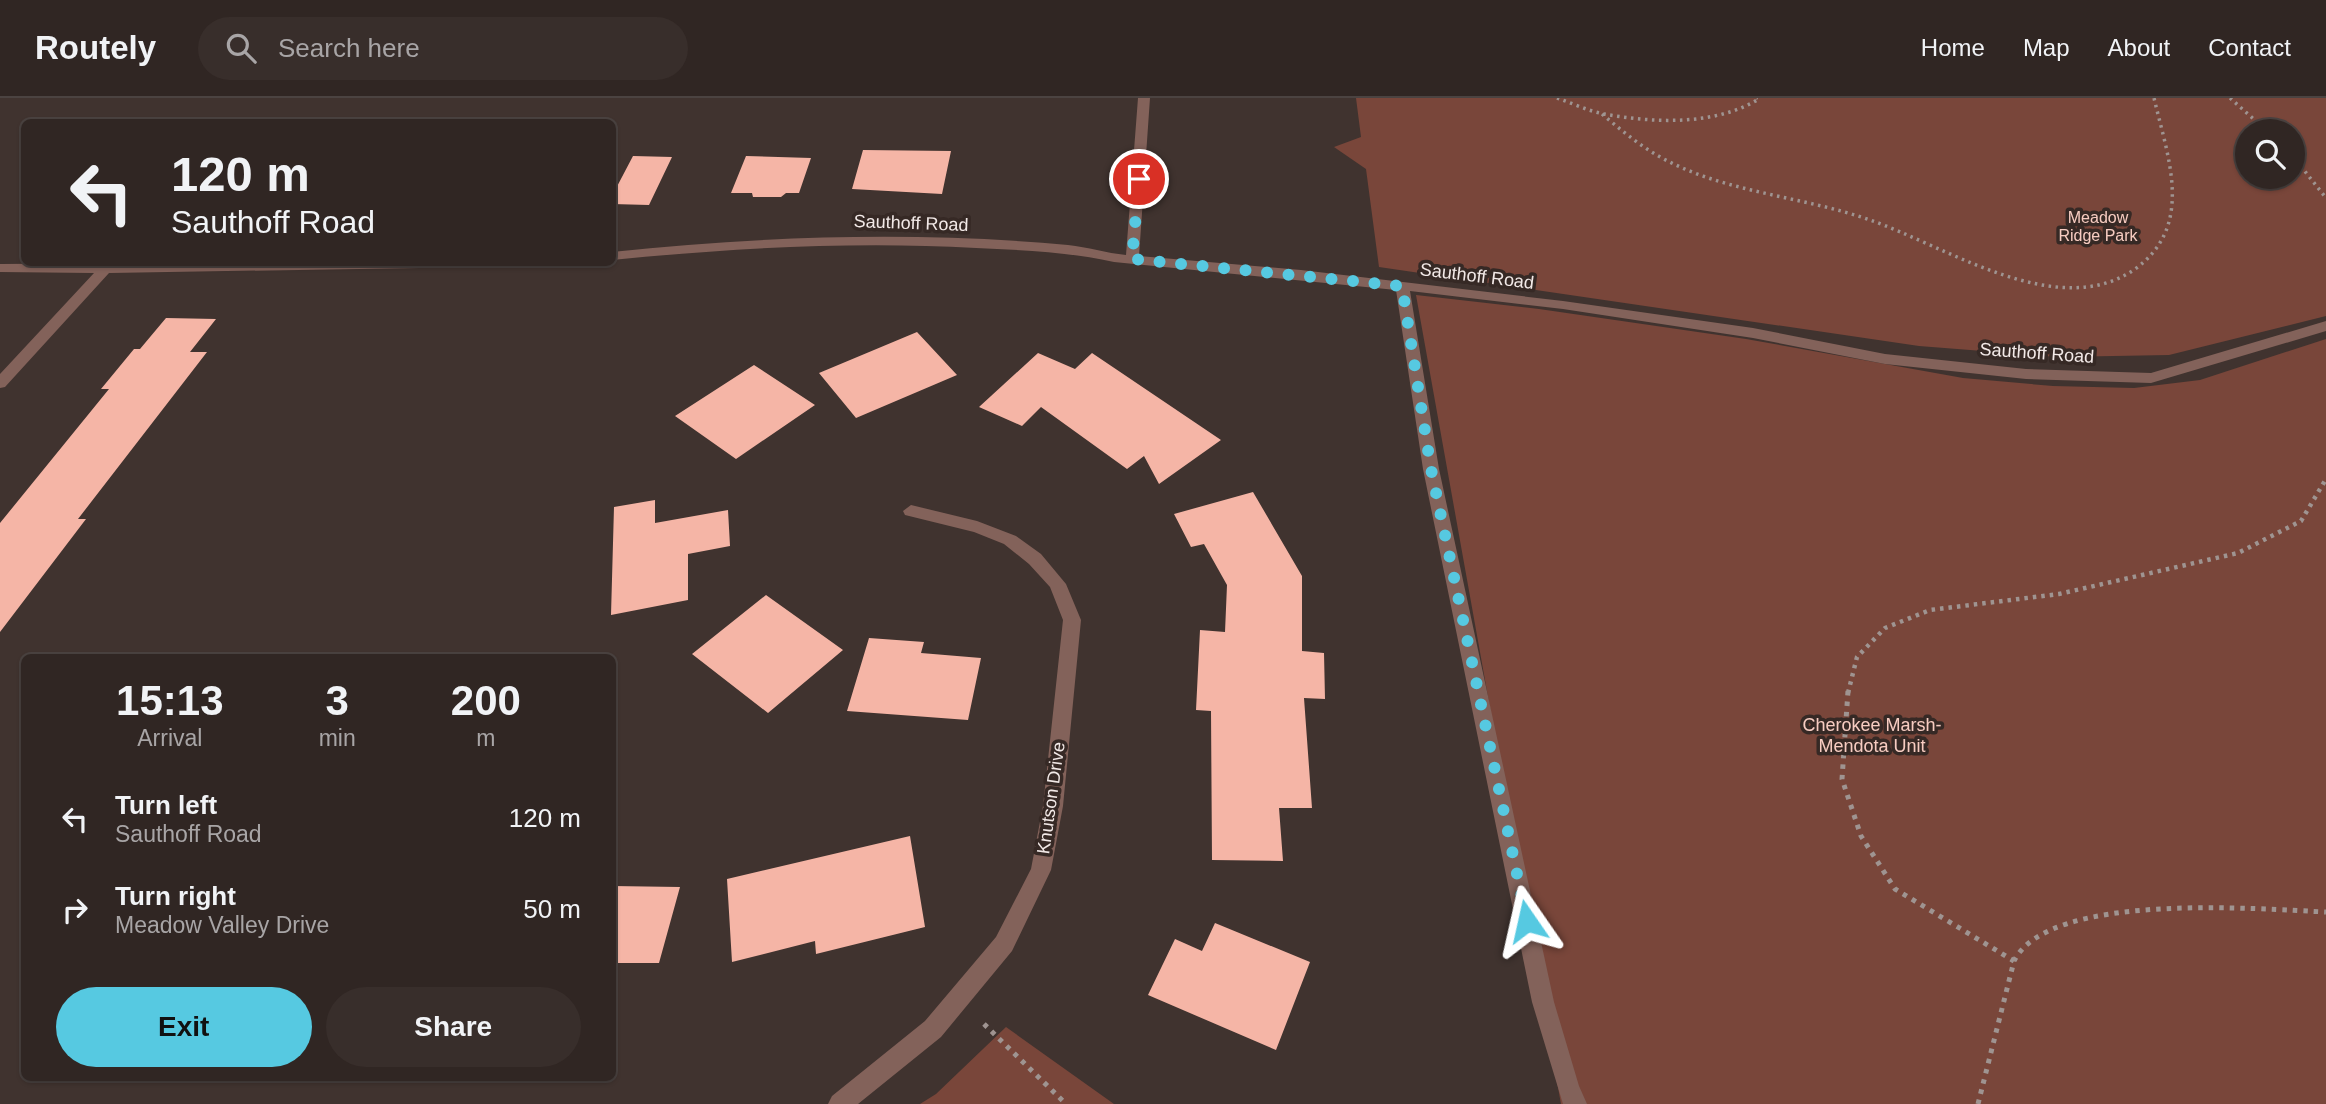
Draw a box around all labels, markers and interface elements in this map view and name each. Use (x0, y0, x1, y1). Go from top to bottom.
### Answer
search box (198, 17, 688, 80)
text: Routely (35, 29, 156, 66)
icon: search (222, 29, 260, 67)
text: Search here (278, 33, 420, 63)
text: Home (1921, 34, 1985, 61)
text: Map (2023, 34, 2070, 61)
text: About (2108, 34, 2170, 61)
text: Contact (2208, 34, 2291, 61)
map controls (2235, 119, 2305, 189)
button: search (2235, 119, 2305, 189)
icon: left (56, 147, 147, 238)
text: 120 m (171, 147, 310, 201)
pin (1109, 149, 1169, 209)
icon: arrive (1120, 160, 1158, 198)
text: Sauthoff Road (171, 204, 375, 240)
park label: Meadow Ridge Park (2058, 209, 2139, 244)
street label: Sauthoff Road (853, 211, 969, 235)
street label: Sauthoff Road (1419, 259, 1535, 293)
street label: Sauthoff Road (1979, 339, 2095, 367)
text: 15:13 (116, 677, 224, 724)
text: 3 (325, 677, 349, 724)
text: 200 (451, 677, 521, 724)
park label: Cherokee Marsh- Mendota Unit (1802, 715, 1942, 756)
text: Arrival (137, 725, 202, 751)
text: min (319, 725, 356, 751)
text: m (476, 725, 495, 751)
street label: Knutson Drive (1033, 741, 1069, 855)
text: Turn left (115, 790, 217, 820)
icon: left (56, 800, 94, 838)
text: 120 m (509, 803, 581, 833)
text: Sauthoff Road (115, 821, 262, 847)
text: Turn right (115, 881, 236, 911)
position arrow (1490, 884, 1564, 958)
icon: right (56, 891, 94, 929)
text: 50 m (523, 894, 581, 924)
text: Meadow Valley Drive (115, 912, 329, 938)
button: Exit (56, 987, 312, 1067)
button: Share (326, 987, 581, 1067)

